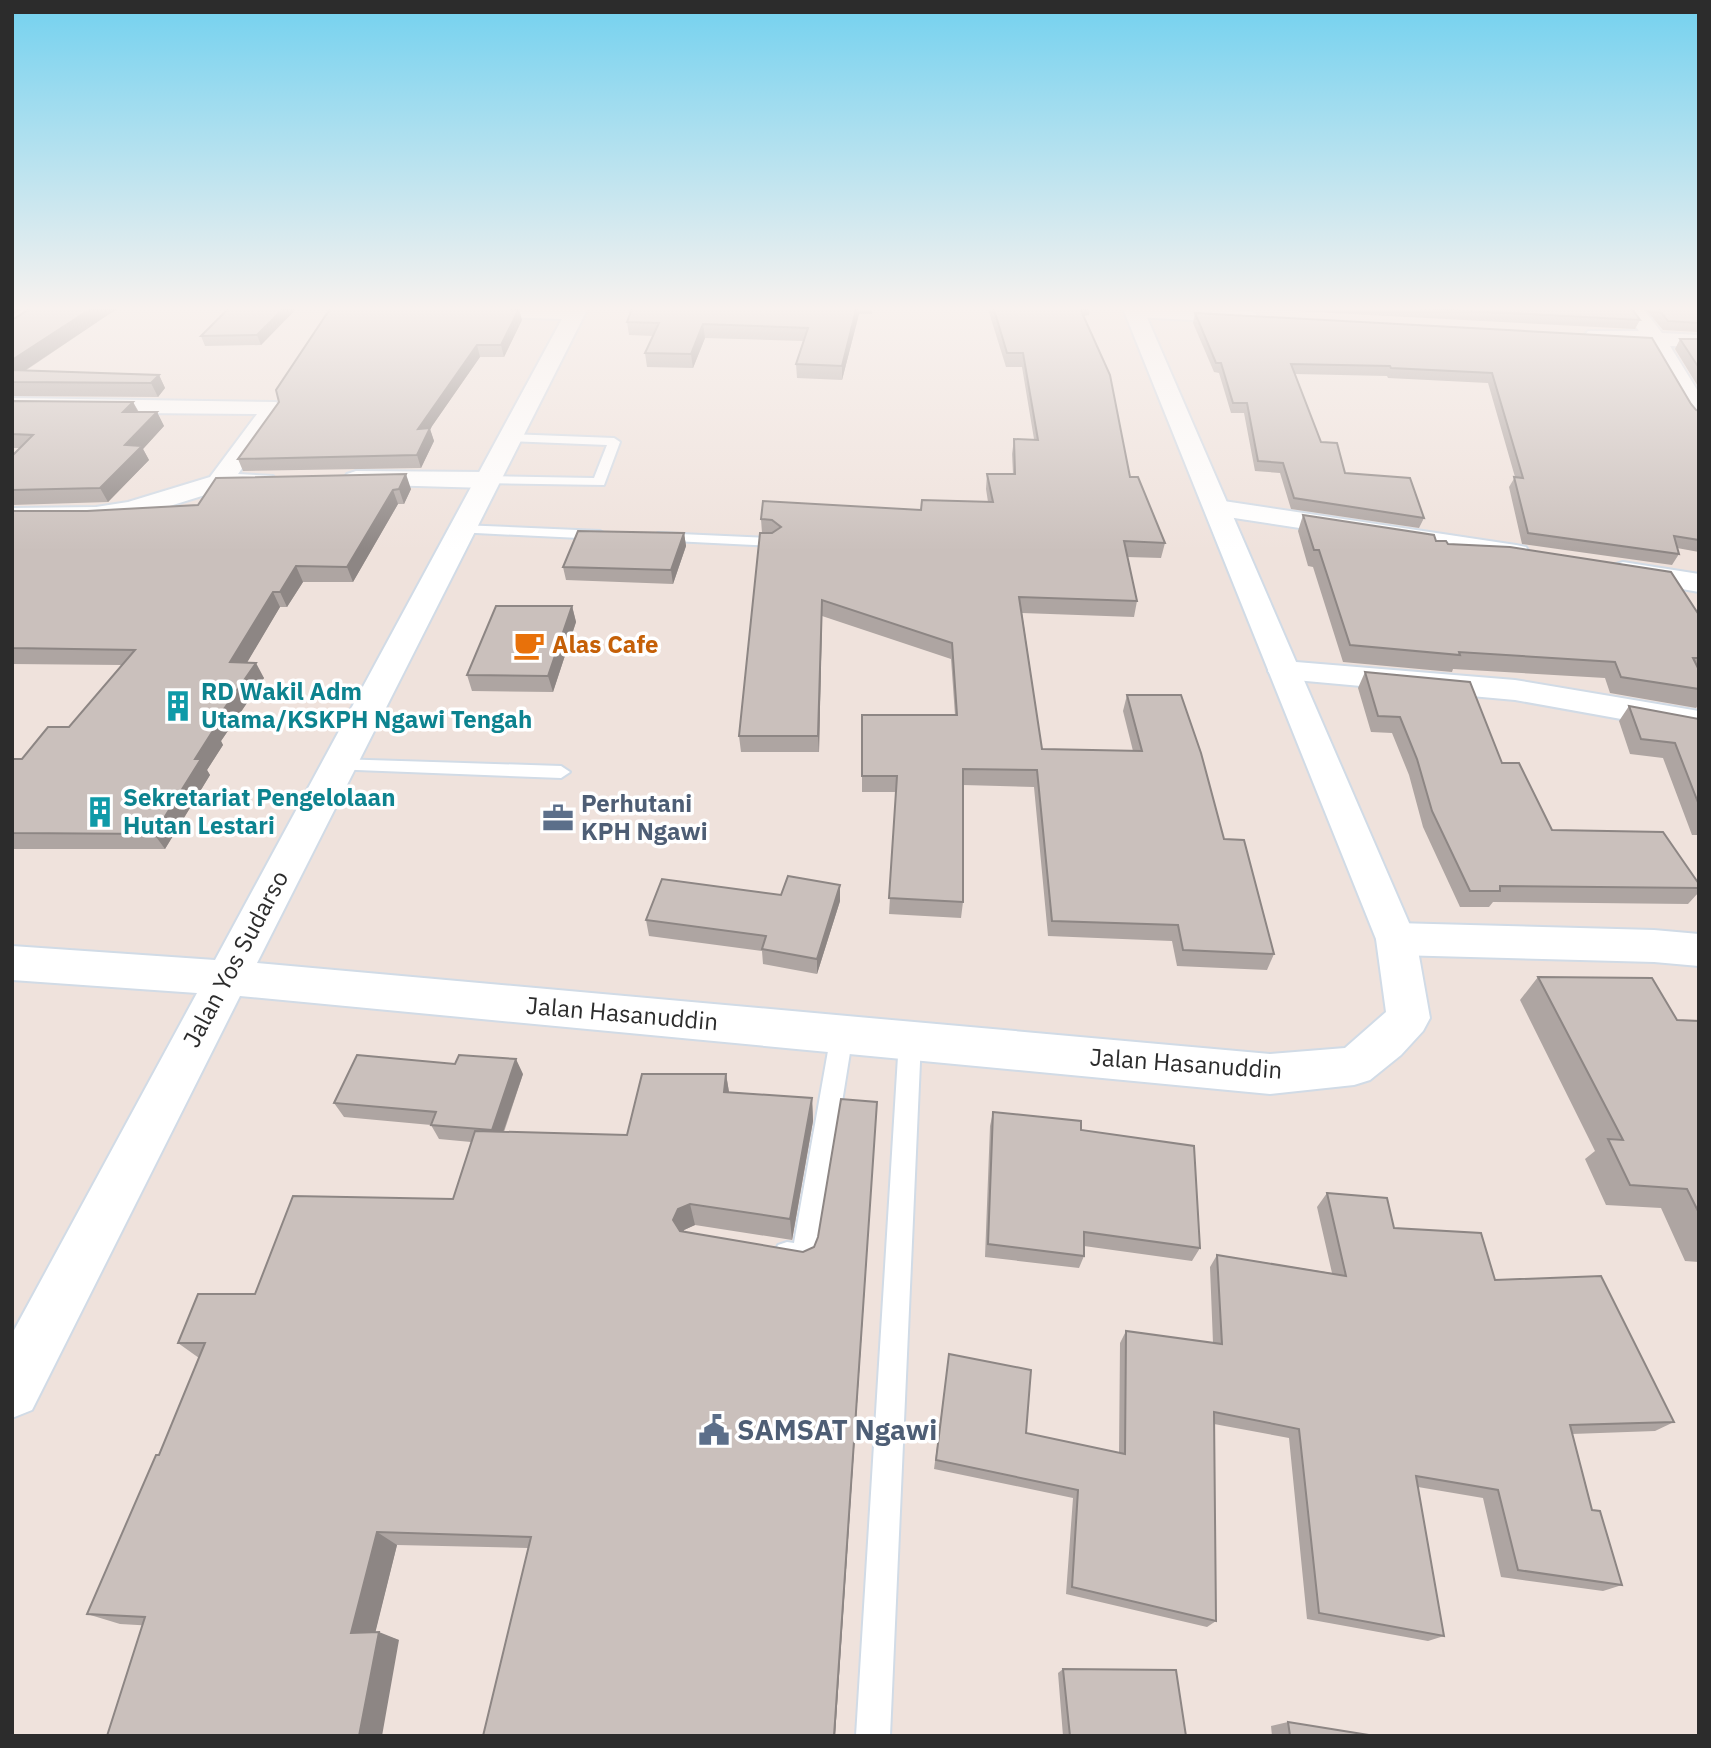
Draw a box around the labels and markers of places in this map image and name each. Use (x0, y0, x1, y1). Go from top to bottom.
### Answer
cafe icon: Alas Cafe (512, 628, 546, 662)
place label: Alas Cafe (552, 628, 658, 660)
place label: RD Wakil Adm Utama/KSKPH Ngawi Tengah (201, 675, 532, 735)
building icon: RD Wakil Adm Utama/KSKPH Ngawi Tengah (161, 689, 195, 723)
place label: Sekretariat Pengelolaan Hutan Lestari (123, 781, 396, 841)
place label: Perhutani KPH Ngawi (581, 787, 708, 847)
building icon: Sekretariat Pengelolaan Hutan Lestari (83, 795, 117, 829)
office icon: Perhutani KPH Ngawi (541, 801, 575, 835)
place label: SAMSAT Ngawi (737, 1411, 937, 1448)
public building icon: SAMSAT Ngawi (697, 1413, 731, 1447)

